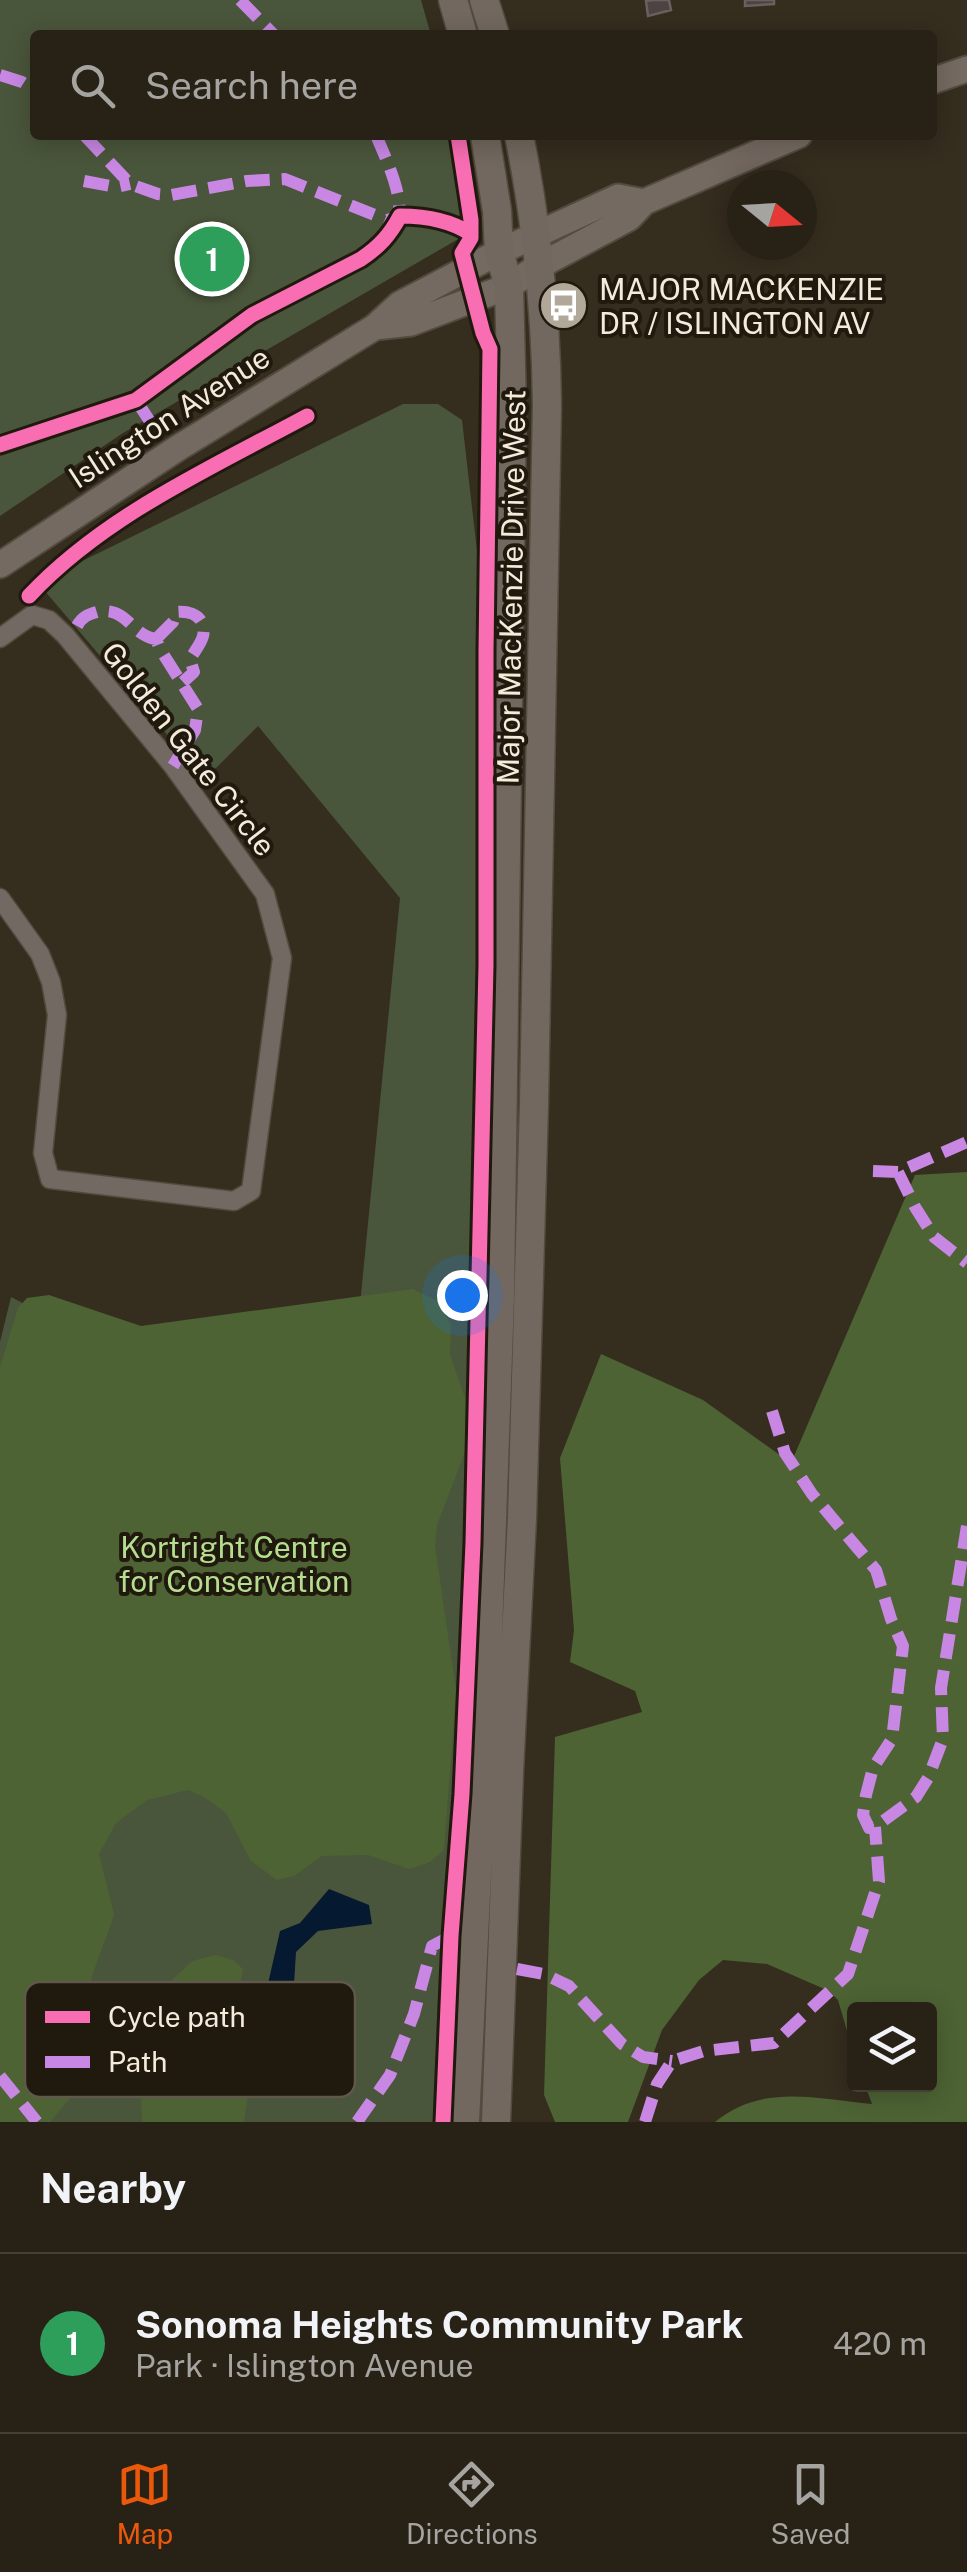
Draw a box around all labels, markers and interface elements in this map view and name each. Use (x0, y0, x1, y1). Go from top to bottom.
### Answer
search box (30, 30, 937, 140)
icon: search (65, 58, 120, 113)
text: Search here (145, 63, 358, 108)
north arrow (727, 170, 817, 260)
pin: 1 (180, 222, 244, 296)
place label: MAJOR MACKENZIE DR / ISLINGTON AV (599, 271, 884, 341)
bus stop icon: MAJOR MACKENZIE DR / ISLINGTON AV (538, 280, 590, 332)
street label: Islington Avenue (62, 339, 276, 495)
street label: Major MacKenzie Drive West (490, 389, 532, 785)
street label: Golden Gate Circle (94, 635, 284, 863)
your location (437, 1270, 488, 1321)
park label: Kortright Centre for Conservation (119, 1529, 349, 1599)
legend (25, 1982, 355, 2097)
text: Cycle path (108, 2000, 246, 2033)
map controls (847, 2002, 937, 2092)
button: layers (847, 2002, 937, 2092)
text: Path (108, 2045, 167, 2078)
text: Nearby (40, 2163, 186, 2212)
text: Sonoma Heights Community Park (135, 2302, 743, 2347)
text: 1 (66, 2325, 79, 2362)
text: 420 m (833, 2325, 927, 2362)
text: Park · Islington Avenue (135, 2347, 474, 2384)
tab: Map (116, 2457, 173, 2550)
tab: Directions (406, 2457, 538, 2550)
tab: Saved (770, 2457, 851, 2550)

